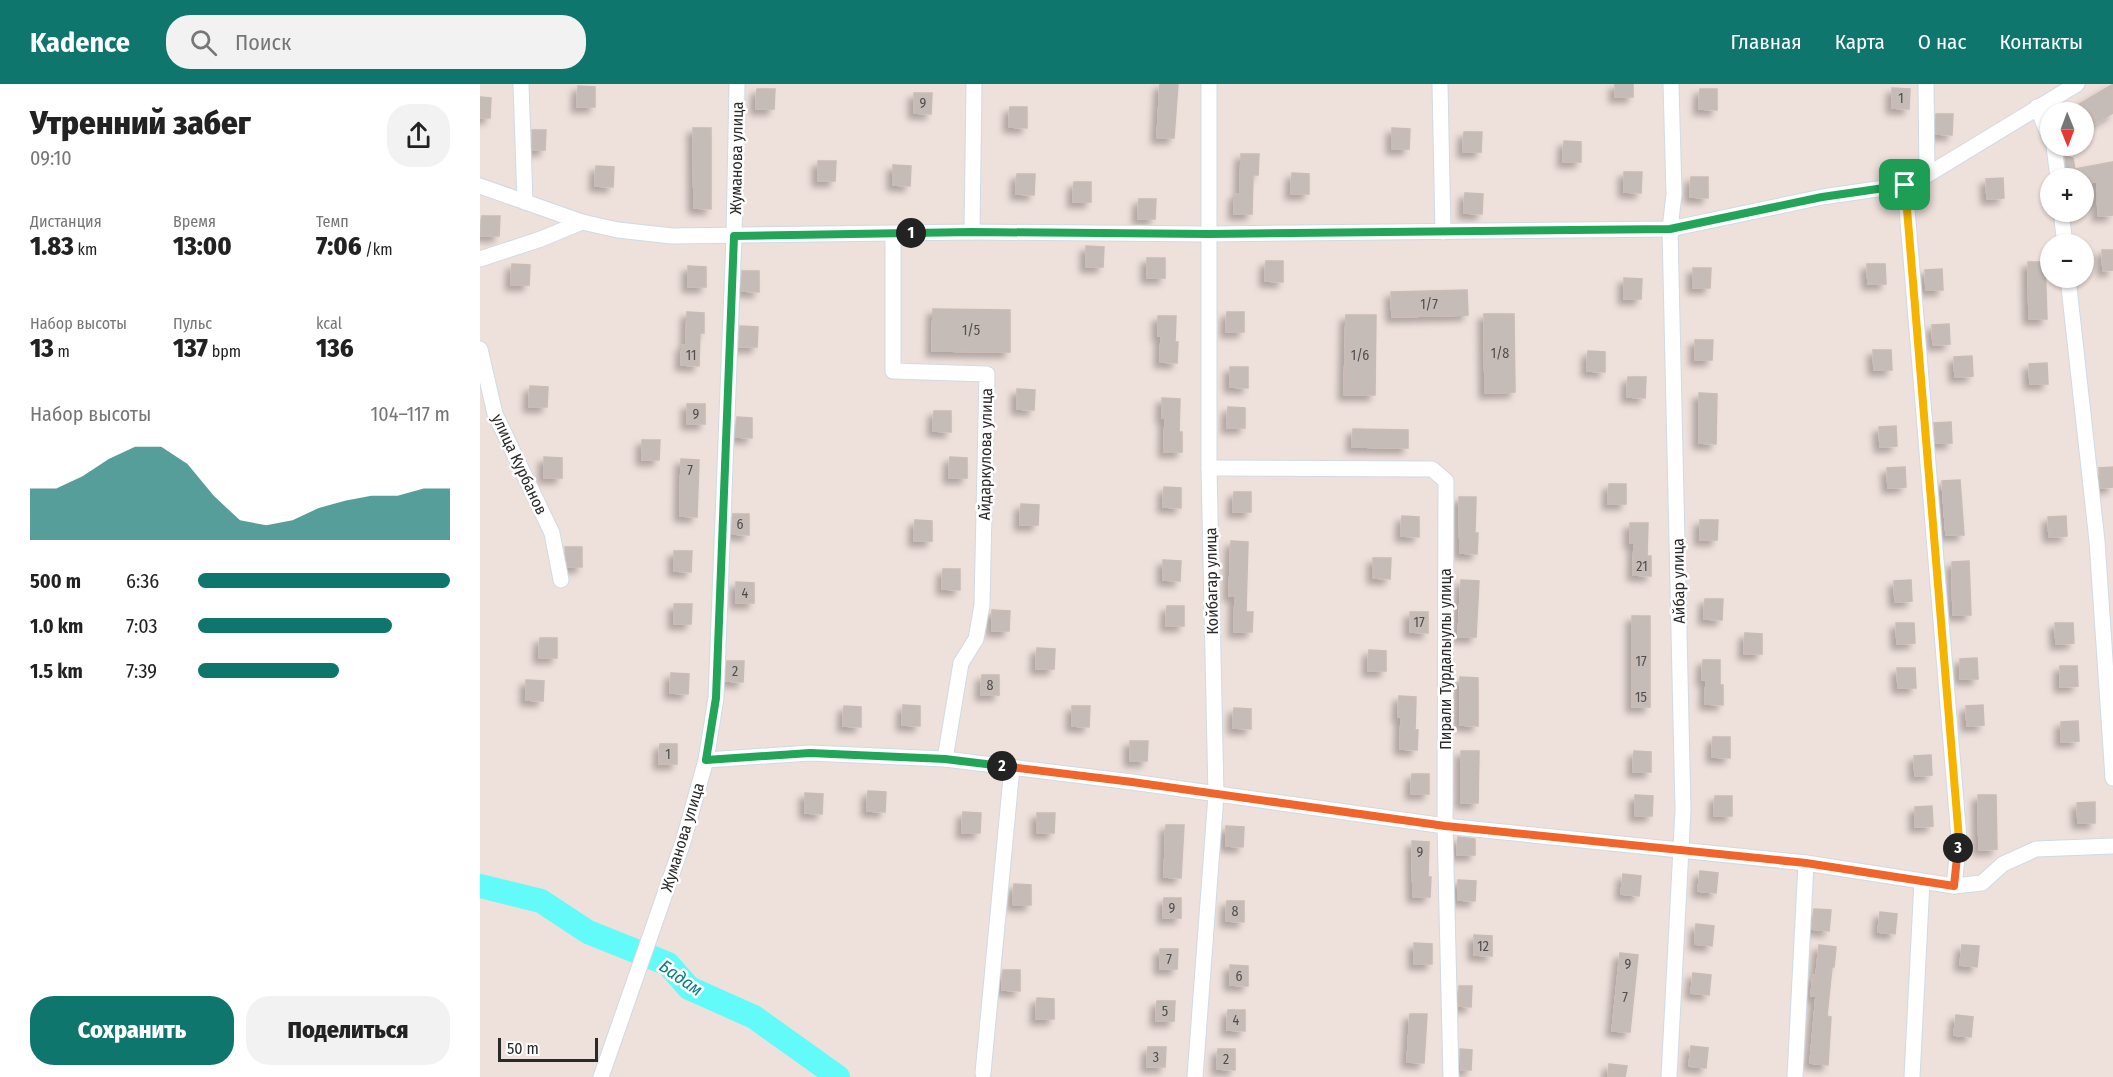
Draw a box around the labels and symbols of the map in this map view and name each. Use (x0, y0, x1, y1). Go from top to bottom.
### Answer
house number: 1 (1898, 90, 1904, 107)
house number: 9 (920, 95, 927, 112)
street label: Жуманова улица (726, 101, 747, 215)
north arrow (2040, 102, 2094, 156)
pin (1879, 159, 1930, 210)
pin: 1 (896, 218, 926, 248)
house number: 1/7 (1420, 296, 1438, 313)
house number: 1/5 (962, 322, 980, 339)
house number: 1/8 (1491, 345, 1509, 362)
house number: 11 (686, 347, 696, 364)
house number: 1/6 (1351, 347, 1369, 364)
street label: Айдаркулова улица (975, 388, 996, 520)
house number: 9 (693, 406, 700, 423)
street label: улица Курбанов (488, 411, 551, 518)
house number: 7 (687, 462, 693, 479)
house number: 6 (737, 516, 744, 533)
street label: Койбагар улица (1201, 527, 1222, 635)
street label: Айбар улица (1668, 538, 1689, 624)
house number: 21 (1636, 558, 1648, 575)
street label: Пирали Турдалыулы улица (1436, 568, 1455, 750)
house number: 4 (742, 585, 749, 602)
house number: 17 (1413, 614, 1425, 631)
house number: 17 (1635, 653, 1647, 670)
house number: 2 (732, 663, 738, 680)
house number: 8 (987, 677, 994, 694)
house number: 15 (1635, 689, 1647, 706)
house number: 1 (665, 746, 671, 763)
pin: 2 (987, 751, 1017, 781)
street label: Жуманова улица (657, 780, 708, 894)
pin: 3 (1943, 833, 1973, 863)
house number: 9 (1417, 844, 1424, 861)
house number: 9 (1169, 900, 1176, 917)
house number: 8 (1232, 903, 1239, 920)
house number: 12 (1477, 938, 1489, 955)
house number: 7 (1166, 951, 1172, 968)
water label: Бадам (655, 955, 707, 1001)
house number: 9 (1625, 956, 1632, 973)
house number: 6 (1236, 968, 1243, 985)
house number: 7 (1622, 989, 1628, 1006)
house number: 5 (1162, 1003, 1168, 1020)
house number: 4 (1233, 1012, 1240, 1029)
scale bar (498, 1035, 598, 1062)
house number: 3 (1153, 1049, 1159, 1066)
house number: 2 (1223, 1051, 1229, 1068)

